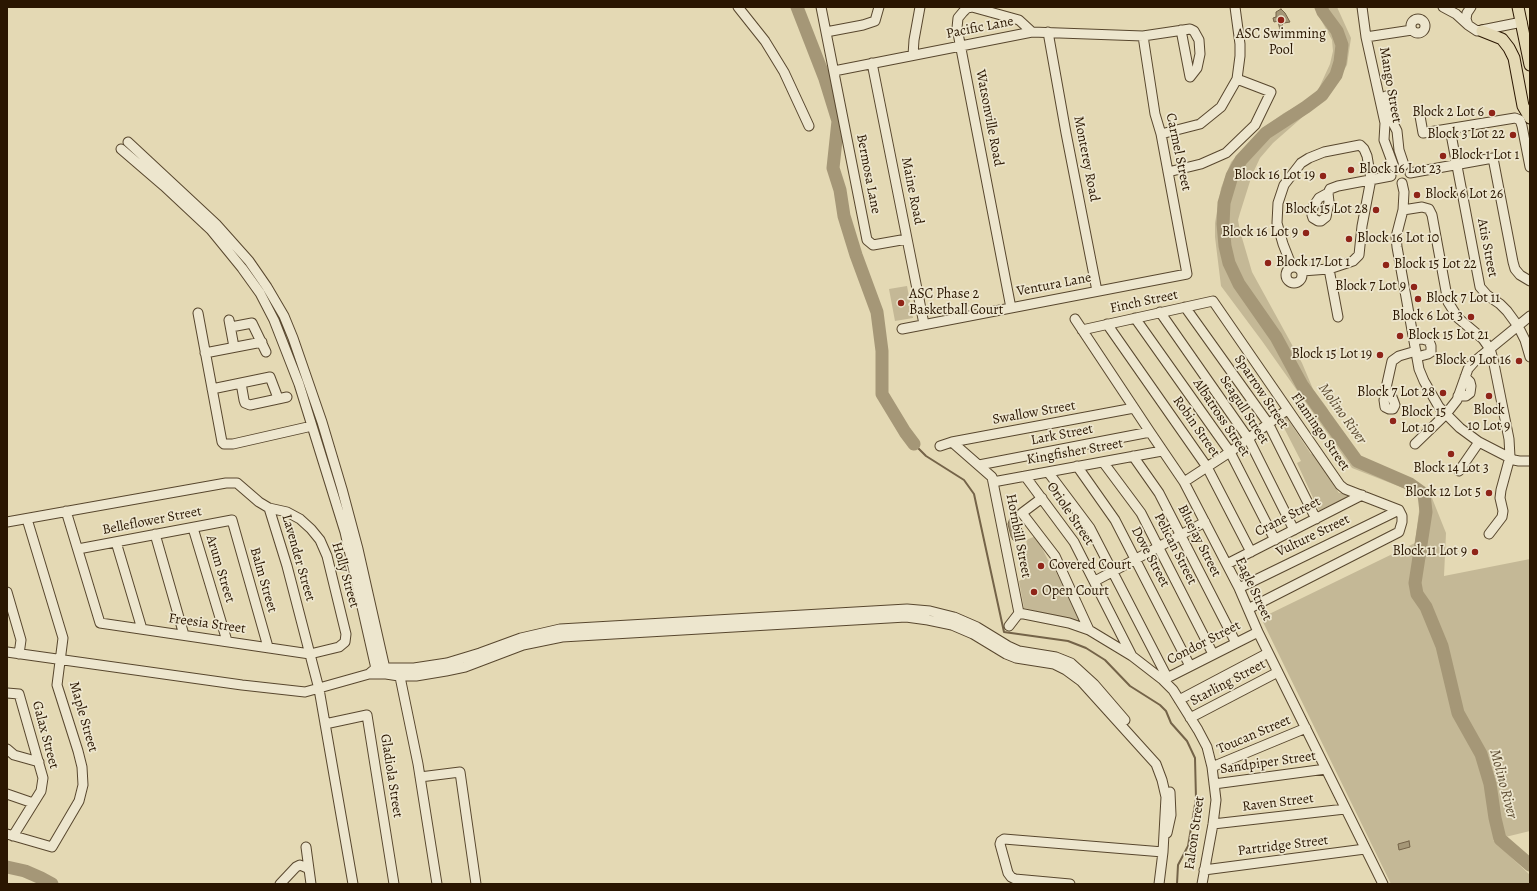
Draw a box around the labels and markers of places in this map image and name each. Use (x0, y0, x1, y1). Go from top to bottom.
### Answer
marker: ASC Swimming Pool (1276, 15, 1286, 25)
place label: ASC Swimming Pool (1236, 27, 1326, 60)
place label: Block 2 Lot 6 (1412, 105, 1484, 121)
marker: Block 2 Lot 6 (1487, 108, 1497, 118)
place label: Block 3 Lot 22 (1427, 127, 1505, 143)
marker: Block 3 Lot 22 (1508, 130, 1518, 140)
place label: Block 1 Lot 1 (1451, 148, 1519, 164)
marker: Block 1 Lot 1 (1438, 151, 1448, 161)
place label: Block 16 Lot 23 (1359, 162, 1441, 178)
marker: Block 16 Lot 23 (1346, 165, 1356, 175)
place label: Block 16 Lot 19 (1234, 168, 1315, 184)
marker: Block 16 Lot 19 (1318, 171, 1328, 181)
place label: Block 6 Lot 26 (1425, 187, 1503, 203)
marker: Block 6 Lot 26 (1412, 190, 1422, 200)
place label: Block 15 Lot 28 (1285, 202, 1368, 218)
marker: Block 15 Lot 28 (1371, 205, 1381, 215)
place label: Block 16 Lot 9 (1222, 225, 1298, 241)
marker: Block 16 Lot 9 (1301, 228, 1311, 238)
place label: Block 16 Lot 10 (1357, 231, 1439, 247)
marker: Block 16 Lot 10 (1344, 234, 1354, 244)
place label: Block 17 Lot 1 (1276, 255, 1350, 271)
place label: Block 15 Lot 22 (1394, 257, 1477, 273)
marker: Block 17 Lot 1 (1263, 258, 1273, 268)
marker: Block 15 Lot 22 (1381, 260, 1391, 270)
place label: Block 7 Lot 9 (1335, 279, 1406, 295)
marker: Block 7 Lot 9 (1409, 282, 1419, 292)
place label: ASC Phase 2 Basketball Court (909, 287, 1003, 320)
place label: Block 7 Lot 11 (1426, 291, 1500, 307)
marker: Block 7 Lot 11 (1413, 294, 1423, 304)
marker: ASC Phase 2 Basketball Court (896, 298, 906, 308)
place label: Block 6 Lot 3 (1392, 309, 1463, 325)
marker: Block 6 Lot 3 (1466, 312, 1476, 322)
place label: Block 15 Lot 21 (1408, 328, 1489, 344)
marker: Block 15 Lot 21 (1395, 331, 1405, 341)
place label: Block 15 Lot 19 (1291, 347, 1372, 363)
marker: Block 15 Lot 19 (1375, 350, 1385, 360)
place label: Block 9 Lot 16 (1435, 353, 1511, 369)
marker: Block 9 Lot 16 (1514, 356, 1524, 366)
place label: Block 7 Lot 28 (1357, 385, 1435, 401)
marker: Block 7 Lot 28 (1438, 388, 1448, 398)
marker: Block 10 Lot 9 (1484, 391, 1494, 401)
place label: Block 10 Lot 9 (1468, 403, 1510, 436)
place label: Block 15 Lot 10 (1401, 405, 1446, 438)
marker: Block 15 Lot 10 (1388, 416, 1398, 426)
marker: Block 14 Lot 3 (1446, 449, 1456, 459)
place label: Block 14 Lot 3 (1413, 461, 1489, 477)
place label: Block 12 Lot 5 (1405, 485, 1481, 501)
marker: Block 12 Lot 5 (1484, 488, 1494, 498)
place label: Block 11 Lot 9 (1392, 544, 1467, 560)
marker: Block 11 Lot 9 (1470, 547, 1480, 557)
place label: Covered Court (1049, 558, 1131, 574)
marker: Covered Court (1036, 561, 1046, 571)
place label: Open Court (1042, 584, 1109, 600)
marker: Open Court (1029, 587, 1039, 597)

